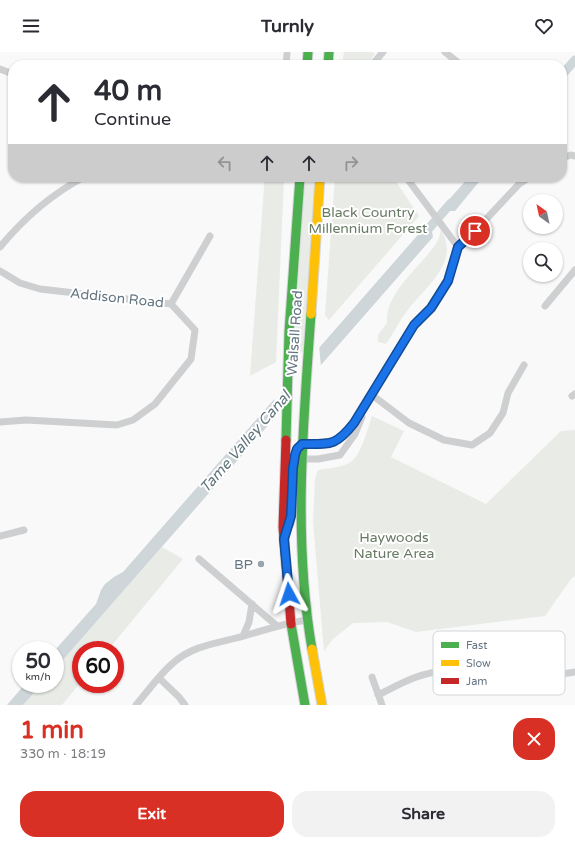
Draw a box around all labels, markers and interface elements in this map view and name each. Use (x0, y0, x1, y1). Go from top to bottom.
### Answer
icon: menu (20, 15, 42, 37)
text: Turnly (261, 15, 314, 37)
icon: heart (533, 15, 555, 37)
text: 40 m (94, 74, 162, 108)
icon: ahead (28, 76, 80, 128)
text: Continue (94, 108, 171, 130)
icon: left (214, 152, 236, 174)
icon: ahead (256, 152, 278, 174)
icon: ahead (298, 152, 320, 174)
icon: right (340, 152, 362, 174)
north arrow (523, 194, 563, 234)
map controls (523, 194, 563, 282)
park label: Black Country Millennium Forest (309, 204, 428, 237)
pin (458, 214, 492, 248)
icon: arrive (464, 220, 486, 242)
button: search (523, 242, 563, 282)
street label: Addison Road (69, 285, 165, 311)
street label: Walsall Road (284, 290, 306, 376)
water label: Tame Valley Canal (196, 386, 295, 496)
park label: Haywoods Nature Area (354, 529, 434, 562)
place label: BP (234, 556, 253, 573)
marker: BP (256, 559, 266, 569)
position arrow (268, 573, 310, 615)
legend (433, 631, 565, 695)
text: Fast (466, 639, 487, 652)
speed limit sign: 60 (72, 641, 124, 693)
text: 50 (25, 650, 51, 674)
text: Slow (466, 657, 491, 670)
text: km/h (25, 671, 51, 683)
text: Jam (466, 675, 487, 688)
text: 1 min (20, 716, 84, 745)
button: close (513, 718, 555, 760)
text: 330 m · 18:19 (20, 746, 106, 762)
button: Exit (20, 791, 284, 837)
button: Share (292, 791, 555, 837)

